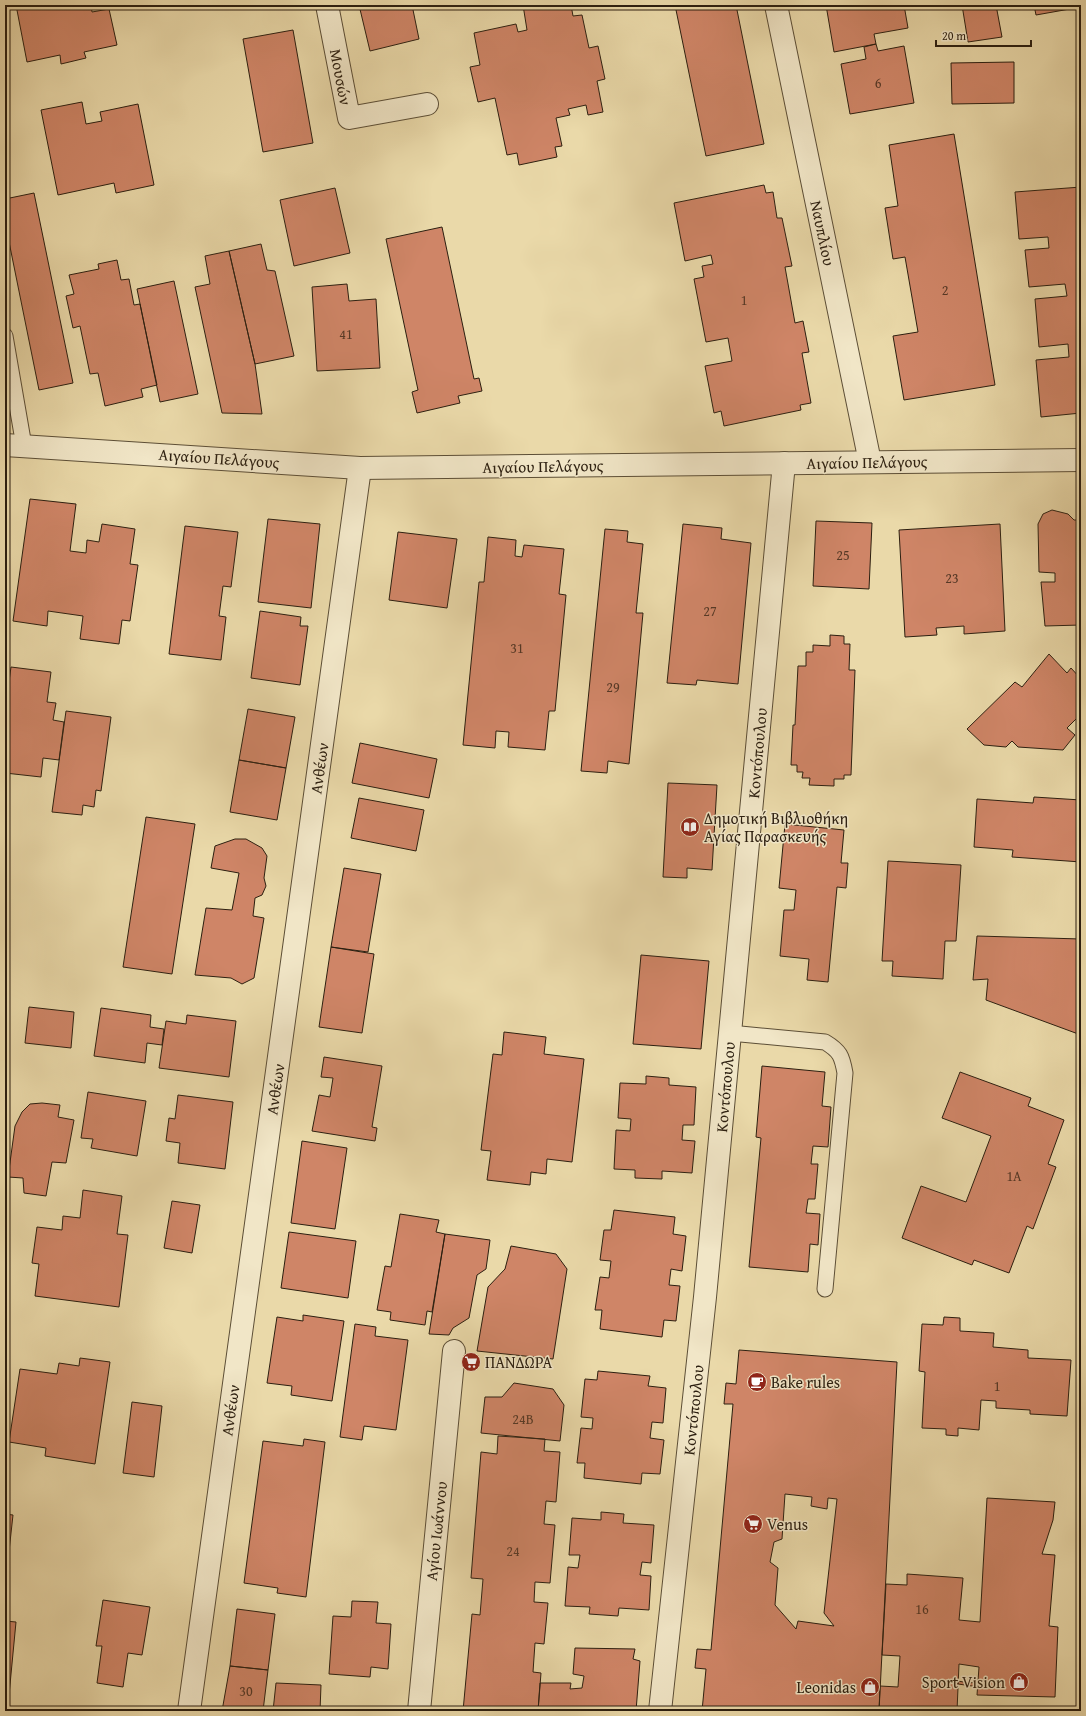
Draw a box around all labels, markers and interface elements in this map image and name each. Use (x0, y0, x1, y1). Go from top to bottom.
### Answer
scale bar (936, 22, 1031, 48)
text: 20 m (942, 27, 966, 44)
street label: Μουσών (324, 47, 358, 107)
house number: 6 (875, 73, 882, 93)
street label: Ναυπλίου (804, 198, 842, 268)
house number: 2 (942, 280, 948, 300)
house number: 1 (741, 290, 747, 310)
house number: 41 (339, 324, 353, 344)
street label: Αιγαίου Πελάγους (158, 442, 280, 474)
street label: Αιγαίου Πελάγους (806, 449, 928, 475)
street label: Αιγαίου Πελάγους (482, 453, 604, 479)
house number: 25 (836, 545, 850, 565)
house number: 23 (945, 568, 959, 588)
house number: 27 (703, 601, 717, 621)
house number: 31 (510, 638, 524, 658)
house number: 29 (606, 677, 620, 697)
street label: Κοντόπουλου (741, 707, 773, 799)
street label: Ανθέων (304, 741, 334, 795)
place label: Δημοτική Βιβλιοθήκη Αγίας Παρασκευής (704, 806, 848, 848)
library icon: Δημοτική Βιβλιοθήκη Αγίας Παρασκευής (679, 816, 701, 838)
street label: Κοντόπουλου (709, 1041, 741, 1133)
street label: Ανθέων (260, 1062, 290, 1116)
house number: 1Α (1006, 1166, 1022, 1186)
place label: ΠΑΝΔΩΡΑ (485, 1350, 553, 1374)
supermarket icon: ΠΑΝΔΩΡΑ (460, 1351, 482, 1373)
street label: Κοντόπουλου (676, 1364, 710, 1456)
place label: Bake rules (771, 1370, 840, 1394)
cafe icon: Bake rules (746, 1371, 768, 1393)
house number: 1 (994, 1376, 1000, 1396)
street label: Ανθέων (215, 1383, 245, 1437)
house number: 24Β (512, 1409, 534, 1429)
street label: Αγίου Ιωάννου (419, 1480, 453, 1582)
place label: Venus (767, 1512, 808, 1536)
supermarket icon: Venus (742, 1513, 764, 1535)
house number: 24 (506, 1541, 520, 1561)
house number: 16 (915, 1599, 929, 1619)
place label: Sport Vision (922, 1670, 1005, 1694)
shop icon: Sport Vision (1008, 1671, 1030, 1693)
place label: Leonidas (797, 1675, 856, 1699)
shop icon: Leonidas (859, 1676, 881, 1698)
house number: 30 (239, 1681, 253, 1701)

